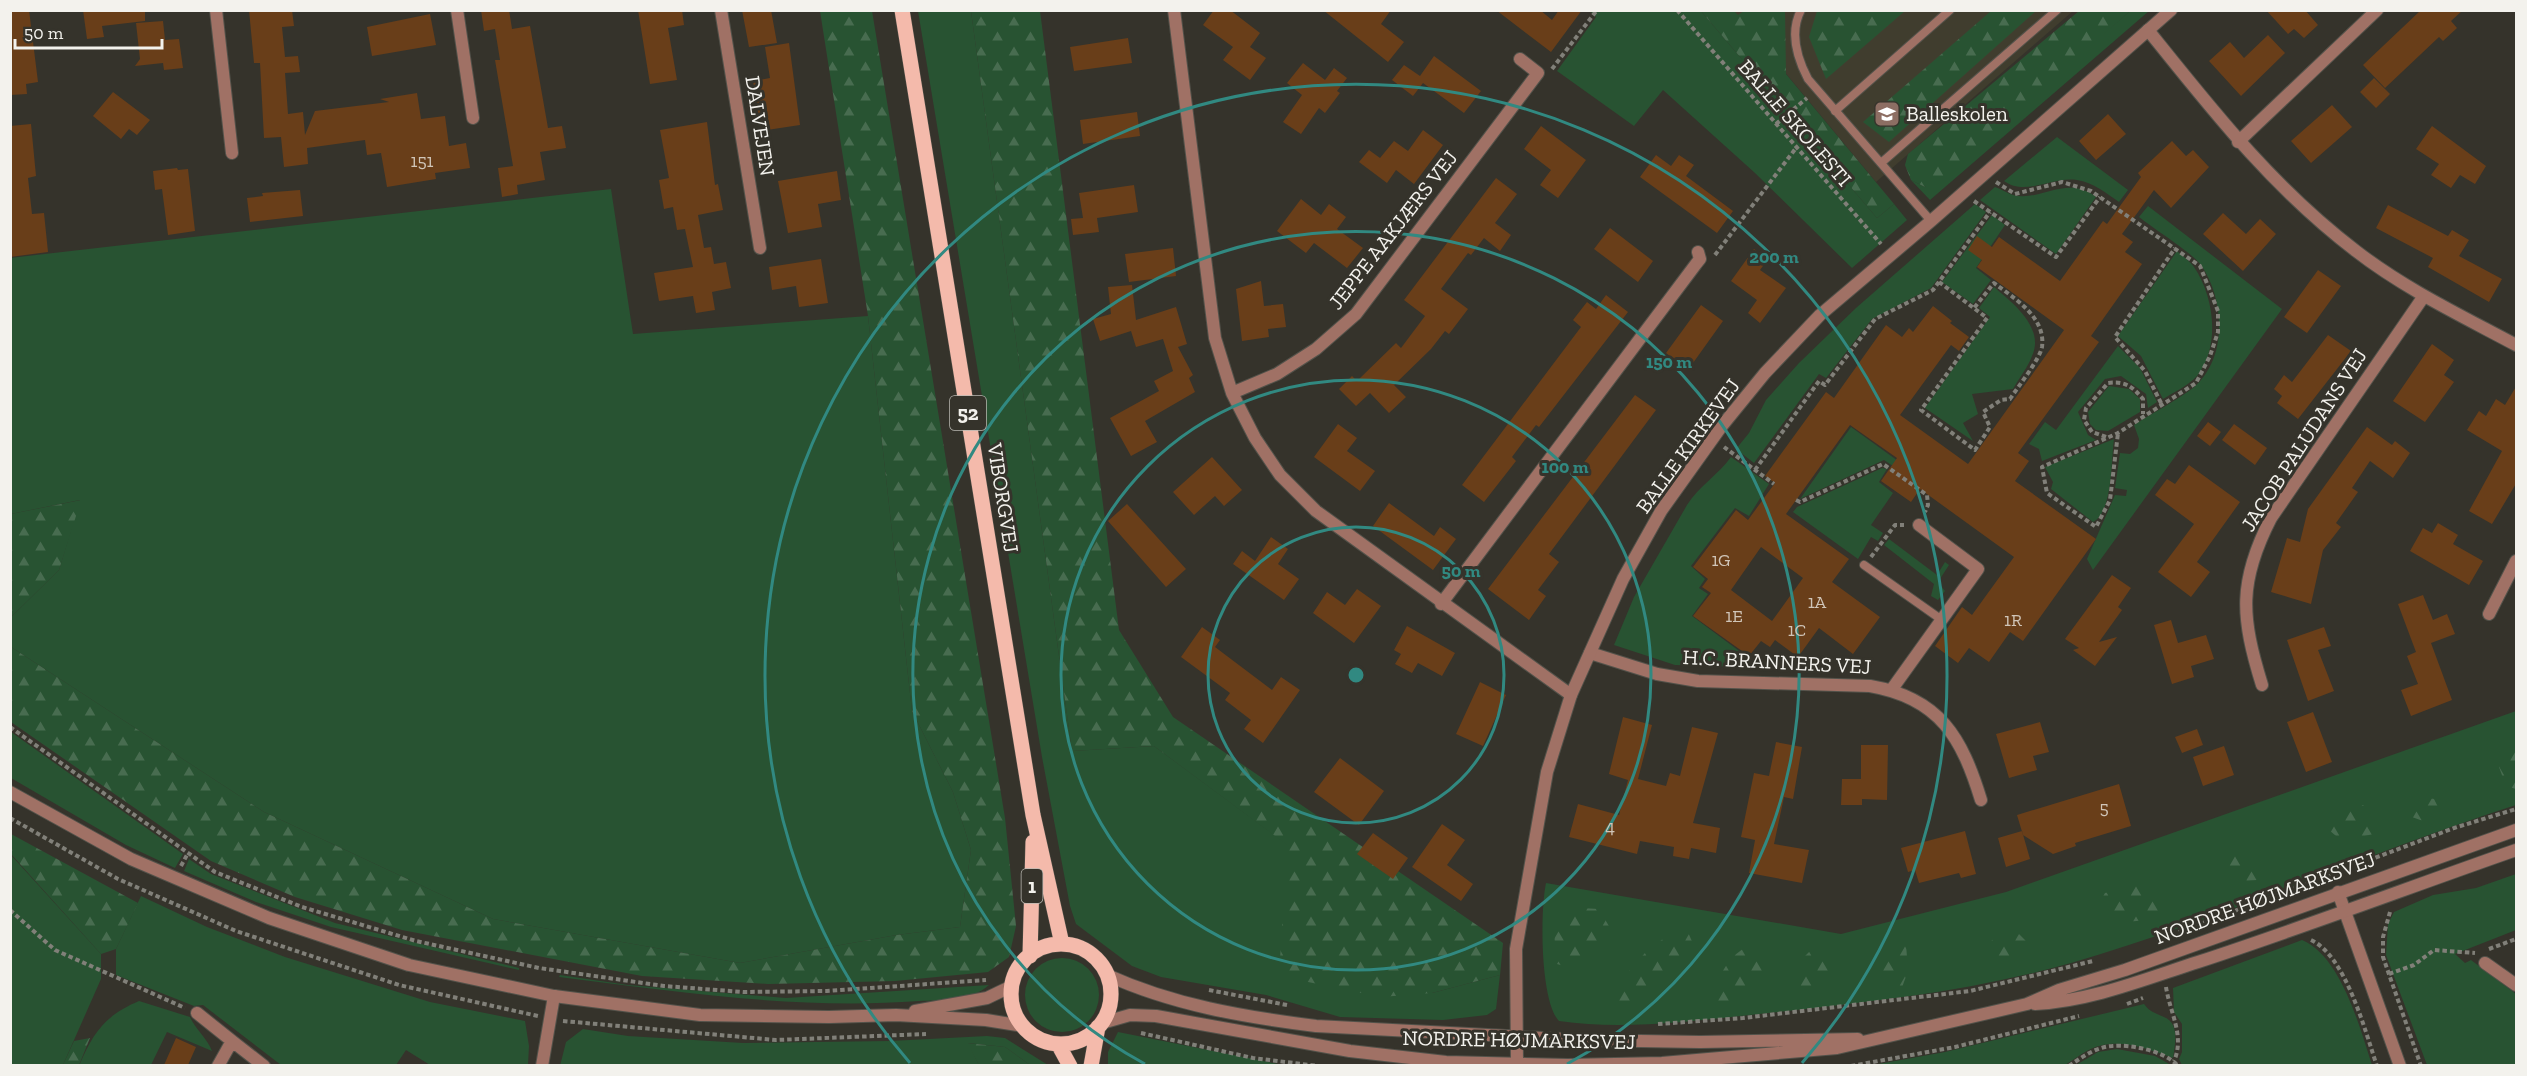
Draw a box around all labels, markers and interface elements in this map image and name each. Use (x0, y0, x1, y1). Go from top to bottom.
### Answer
scale bar (15, 12, 162, 50)
text: 50 m (24, 22, 64, 44)
street label: BALLE SKOLESTI (1734, 54, 1857, 191)
street label: DALVEJEN (740, 74, 781, 178)
school or university icon: Balleskolen (1872, 99, 1902, 129)
place label: Balleskolen (1906, 101, 2008, 126)
street label: JEPPE AAKJÆRS VEJ (1323, 145, 1462, 314)
house number: 151 (410, 150, 434, 172)
text: 200 m (1749, 246, 1799, 268)
street label: JACOB PALUDANS VEJ (2235, 344, 2372, 536)
text: 150 m (1646, 351, 1692, 373)
street label: BALLE KIRKEVEJ (1630, 373, 1745, 518)
road number: 52 (950, 396, 986, 430)
street label: VIBORGVEJ (982, 440, 1024, 555)
text: 100 m (1541, 456, 1589, 478)
house number: 1G (1711, 549, 1731, 571)
text: 50 m (1442, 560, 1481, 582)
house number: 1A (1808, 591, 1827, 613)
house number: 1E (1725, 605, 1743, 627)
house number: 1R (2004, 609, 2022, 631)
house number: 1C (1788, 619, 1806, 641)
street label: H.C. BRANNERS VEJ (1682, 644, 1872, 679)
centre of rings (1346, 665, 1366, 685)
house number: 5 (2099, 797, 2109, 819)
house number: 4 (1605, 816, 1615, 838)
street label: NORDRE HØJMARKSVEJ (2151, 846, 2379, 949)
road number: 1 (1022, 869, 1042, 903)
street label: NORDRE HØJMARKSVEJ (1402, 1025, 1636, 1054)

